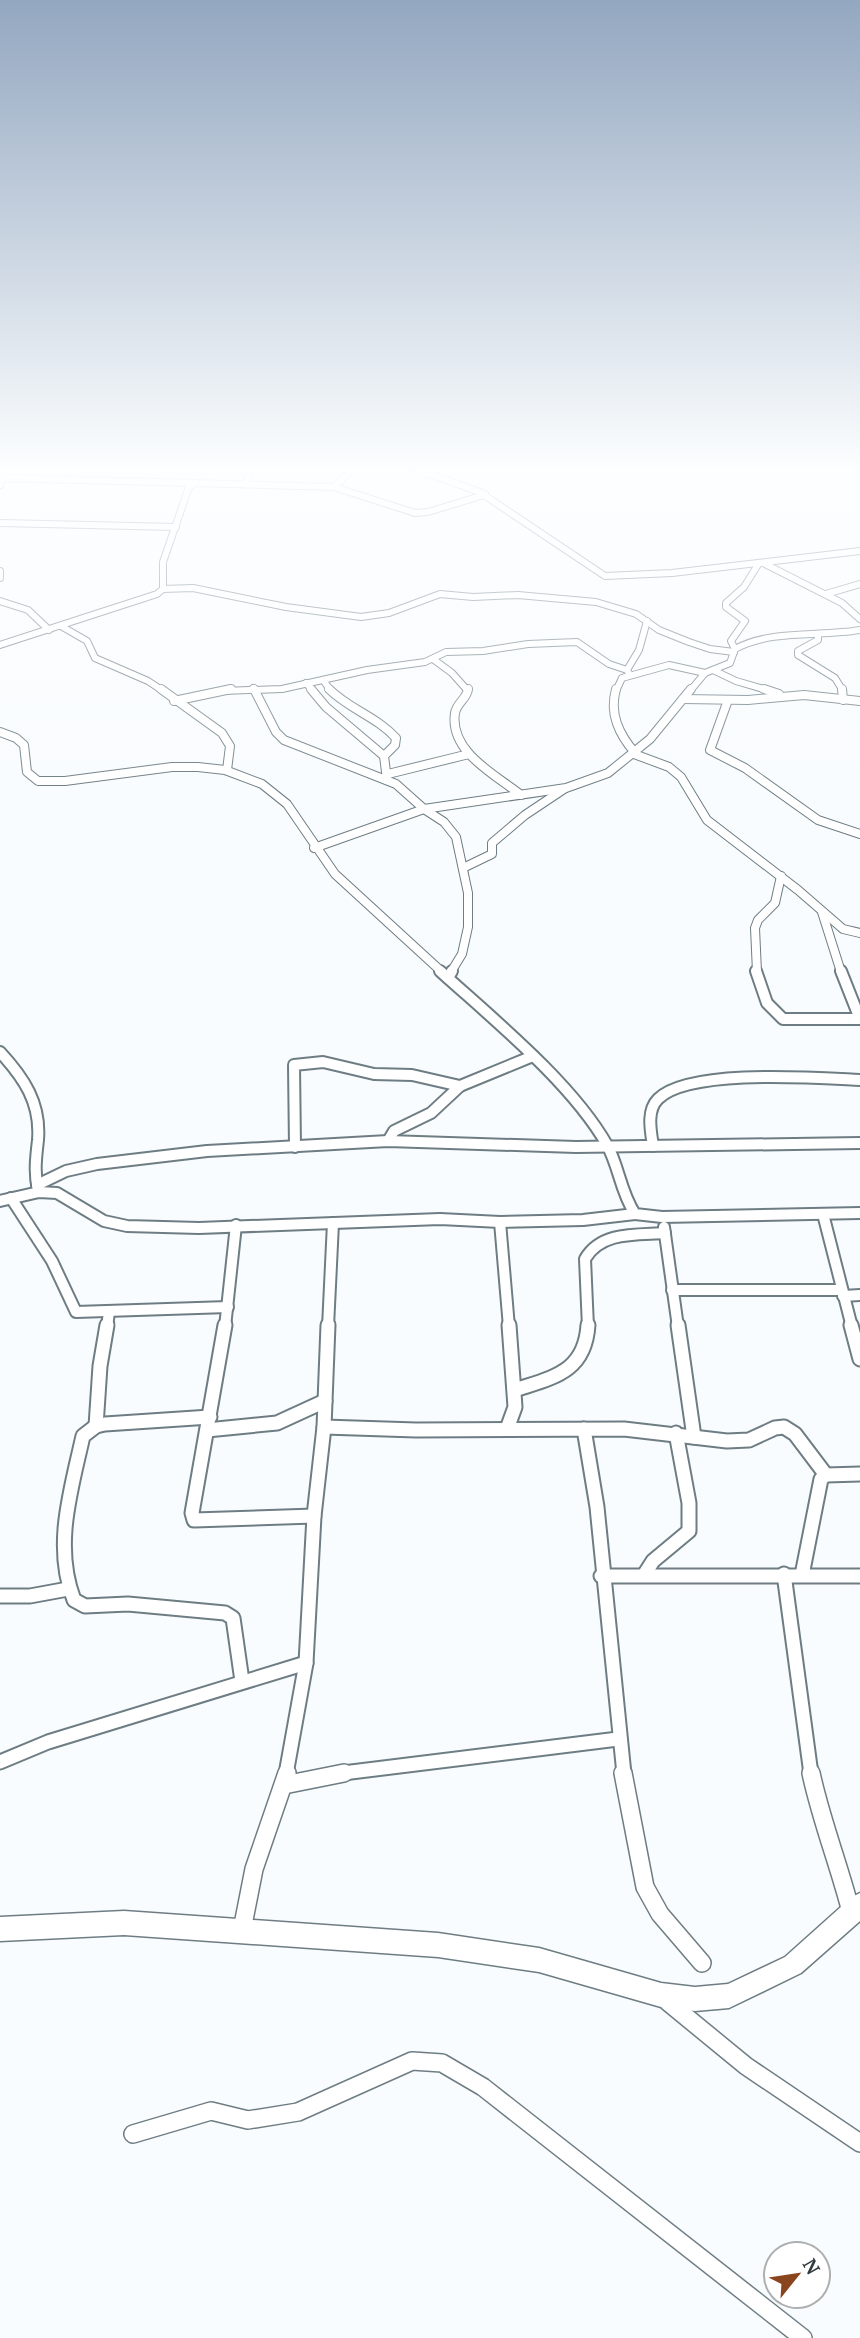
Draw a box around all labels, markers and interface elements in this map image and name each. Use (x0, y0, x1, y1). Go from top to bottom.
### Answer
north arrow (762, 2240, 832, 2310)
text: N (798, 2254, 827, 2279)

